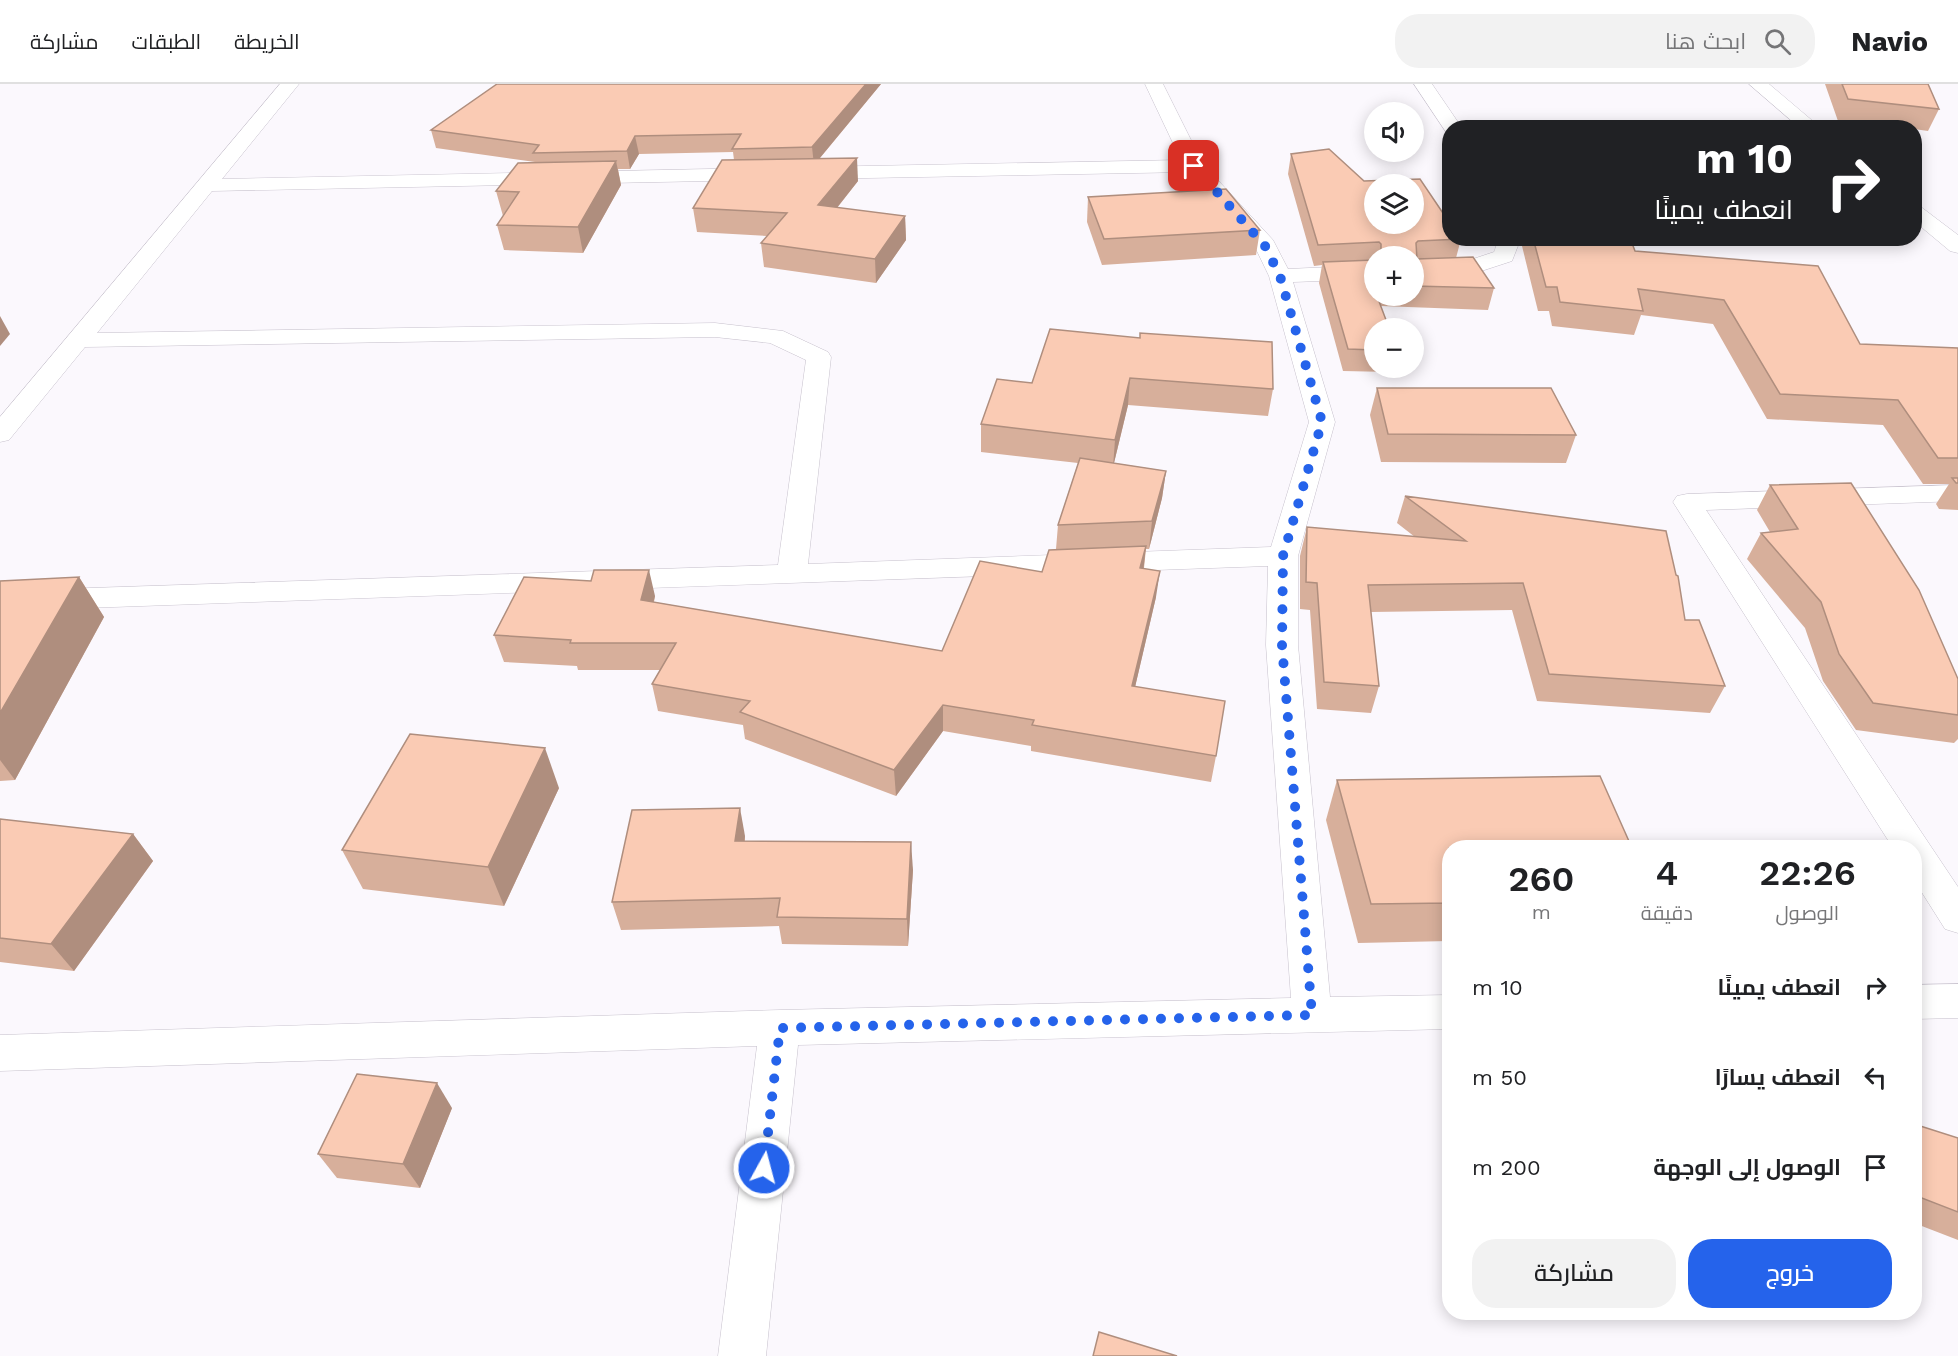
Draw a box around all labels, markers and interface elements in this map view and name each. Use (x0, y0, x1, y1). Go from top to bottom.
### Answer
search box (1395, 14, 1815, 68)
icon: search (1761, 25, 1794, 58)
text: Navio (1851, 25, 1928, 58)
text: مشاركة (30, 29, 99, 54)
text: الطبقات (132, 29, 201, 54)
text: الخريطة (234, 29, 300, 54)
text: ابحث هنا (1665, 29, 1746, 54)
map controls (1364, 102, 1424, 378)
button: sound (1364, 102, 1424, 162)
text: 10 m (1696, 134, 1793, 183)
pin (1168, 140, 1219, 191)
icon: right (1814, 144, 1892, 222)
icon: arrive (1177, 149, 1210, 182)
button: layers (1364, 174, 1424, 234)
text: انعطف يمينًا (1654, 194, 1793, 226)
button: + (1364, 246, 1424, 306)
button: − (1364, 318, 1424, 378)
text: 4 (1655, 852, 1678, 894)
text: 22:26 (1759, 852, 1856, 894)
text: 260 (1508, 858, 1575, 900)
text: m (1532, 900, 1551, 924)
text: دقيقة (1641, 901, 1693, 925)
text: الوصول (1776, 901, 1839, 925)
icon: right (1859, 971, 1892, 1004)
text: 10 m (1472, 975, 1523, 1000)
text: انعطف يمينًا (1717, 975, 1841, 1000)
icon: left (1859, 1061, 1892, 1094)
text: 50 m (1472, 1065, 1527, 1090)
text: انعطف يسارًا (1715, 1065, 1841, 1090)
position arrow (732, 1136, 796, 1200)
icon: arrive (1859, 1151, 1892, 1184)
text: 200 m (1472, 1155, 1541, 1180)
text: الوصول إلى الوجهة (1653, 1155, 1841, 1180)
button: مشاركة (1472, 1239, 1676, 1308)
button: خروج (1688, 1239, 1892, 1308)

